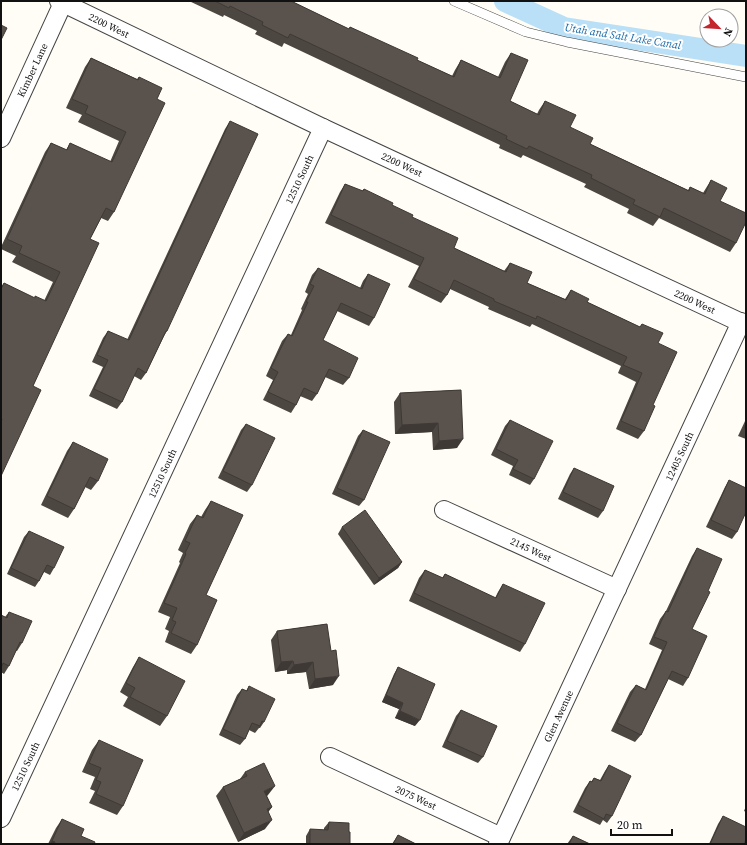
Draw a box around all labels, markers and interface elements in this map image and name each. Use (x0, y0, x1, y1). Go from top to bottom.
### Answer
north arrow (699, 8, 739, 48)
street label: 2200 West (86, 10, 132, 41)
water label: Utah and Salt Lake Canal (564, 20, 683, 53)
text: N (719, 25, 736, 39)
street label: Kimber Lane (14, 41, 51, 99)
street label: 2200 West (379, 149, 425, 180)
street label: 12510 South (282, 152, 317, 206)
street label: 2200 West (672, 286, 718, 317)
street label: 12405 South (662, 429, 697, 483)
street label: 12510 South (145, 446, 180, 500)
street label: 2145 West (508, 534, 554, 565)
street label: Glen Avenue (541, 688, 576, 744)
street label: 12510 South (8, 739, 43, 793)
street label: 2075 West (393, 782, 439, 813)
scale bar (611, 811, 672, 837)
text: 20 m (617, 817, 643, 833)

